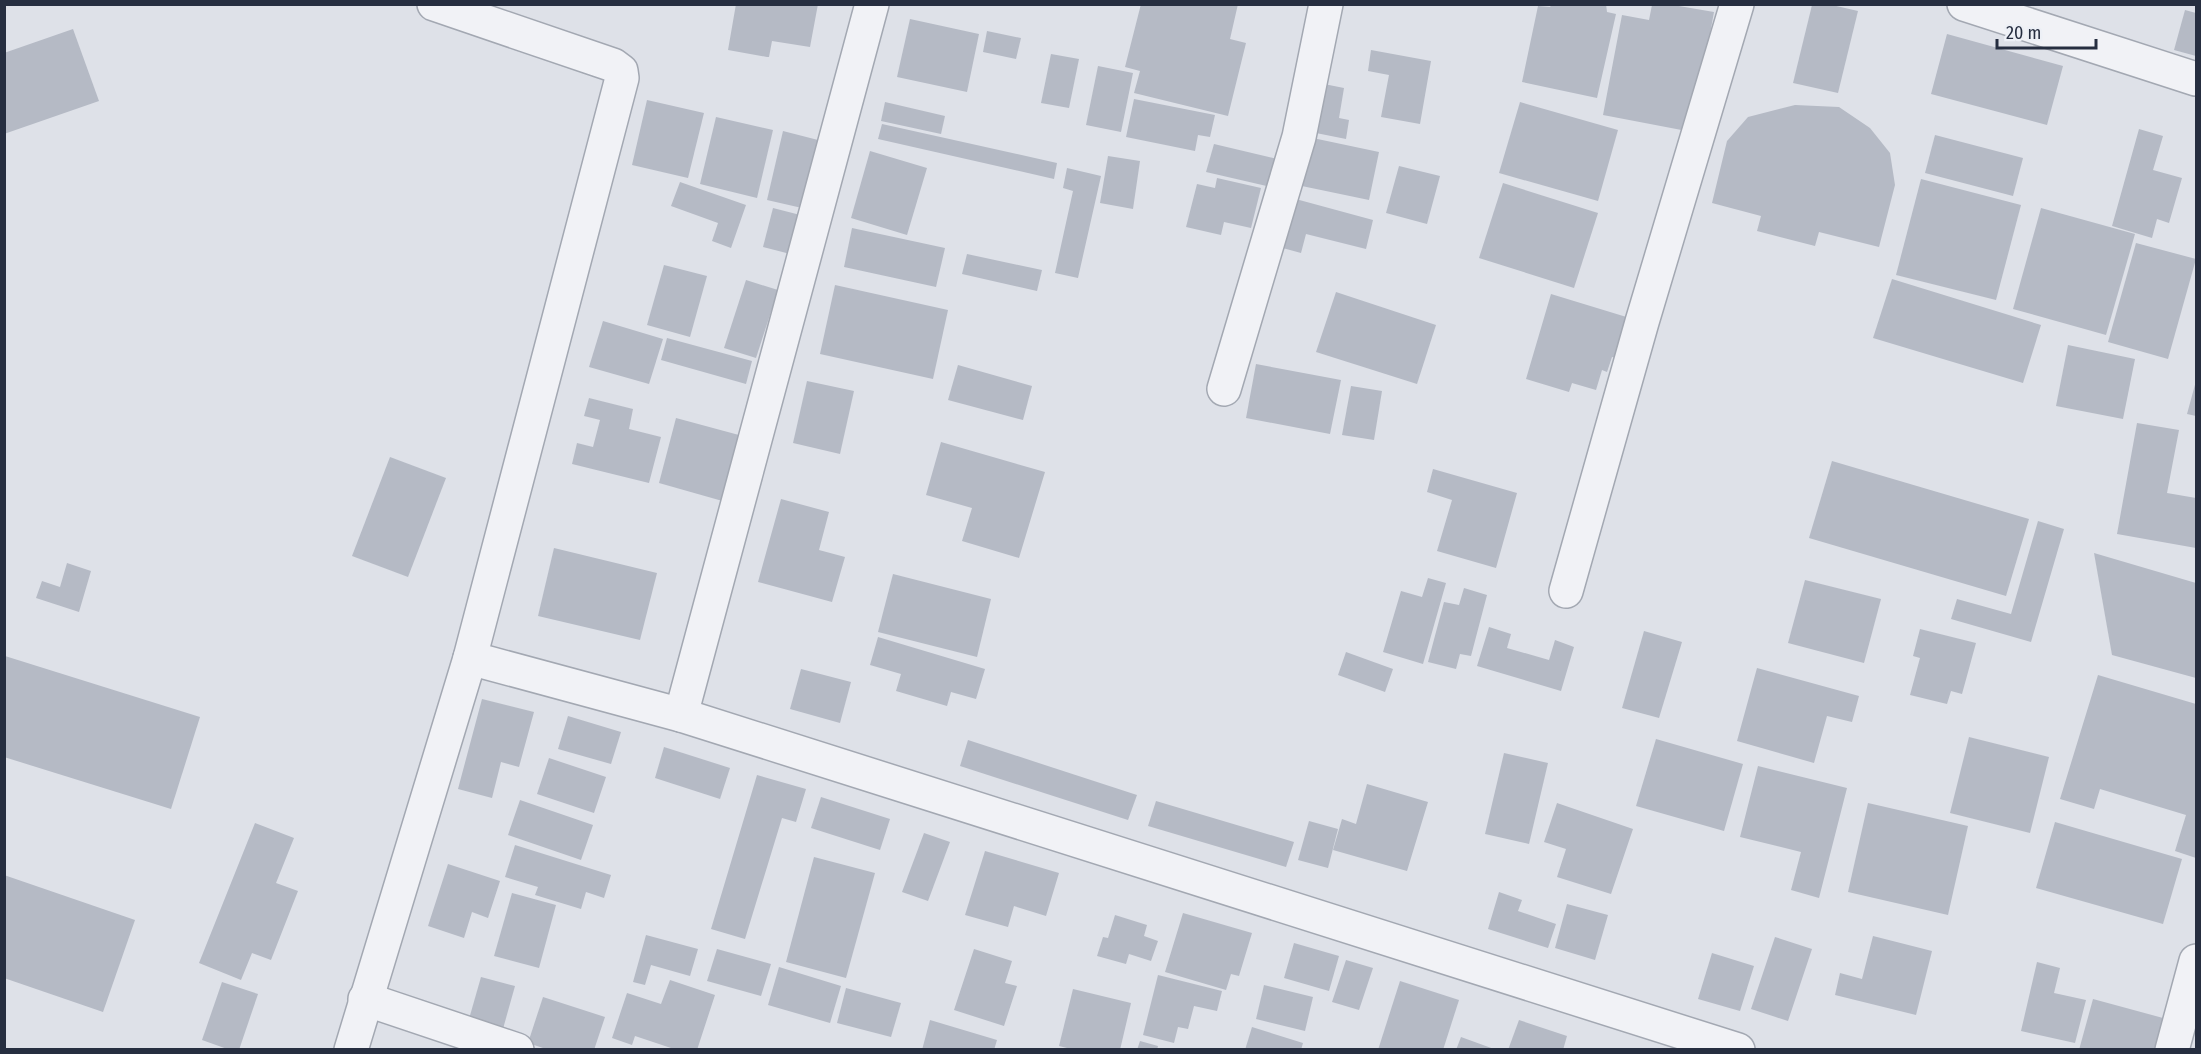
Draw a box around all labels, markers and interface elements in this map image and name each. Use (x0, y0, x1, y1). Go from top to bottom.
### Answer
scale bar (1997, 12, 2096, 50)
text: 20 m (2006, 22, 2041, 44)

